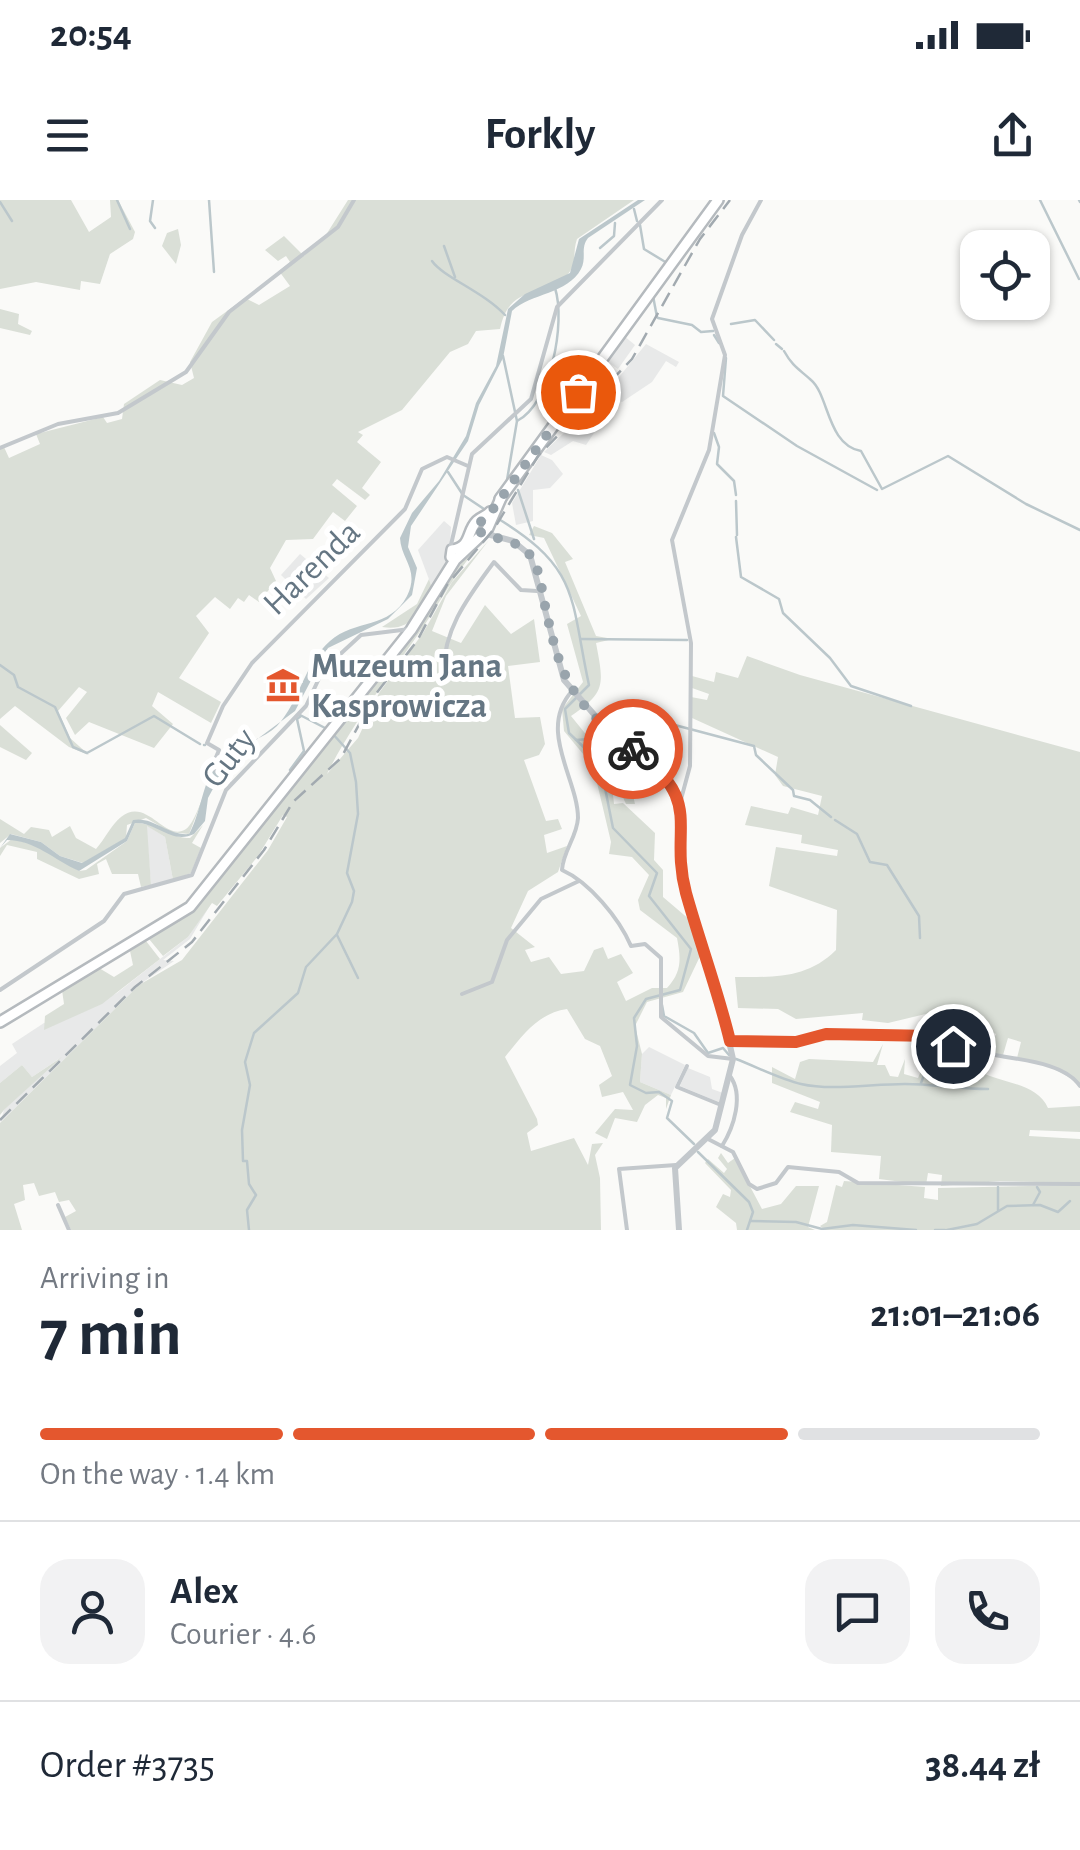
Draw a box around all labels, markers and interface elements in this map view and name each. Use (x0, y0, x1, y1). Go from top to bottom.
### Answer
text: 20:54 (50, 16, 132, 54)
icon: menu (40, 108, 95, 163)
icon: share (985, 108, 1040, 163)
text: Forkly (485, 112, 595, 157)
map controls (960, 230, 1050, 320)
button: locate (960, 230, 1050, 320)
pin (536, 350, 621, 435)
icon: bag (551, 365, 606, 420)
street label: Harenda (257, 514, 367, 622)
place label: Muzeum Jana Kasprowicza (311, 649, 502, 724)
museum icon: Muzeum Jana Kasprowicza (264, 666, 302, 704)
courier (583, 699, 683, 799)
street label: Guty (196, 722, 263, 794)
icon: bike (606, 722, 661, 777)
pin (911, 1004, 996, 1089)
icon: home (926, 1019, 981, 1074)
text: Arriving in (40, 1262, 169, 1294)
text: 21:01–21:06 (870, 1296, 1040, 1334)
text: 7 min (40, 1302, 182, 1367)
text: On the way · 1.4 km (40, 1458, 275, 1490)
button: person (40, 1559, 145, 1664)
button: chat (805, 1559, 910, 1664)
button: phone (935, 1559, 1040, 1664)
text: Alex (170, 1573, 239, 1611)
text: Courier · 4.6 (170, 1618, 317, 1650)
text: Order #3735 (40, 1747, 215, 1785)
text: 38.44 zł (925, 1747, 1040, 1785)

